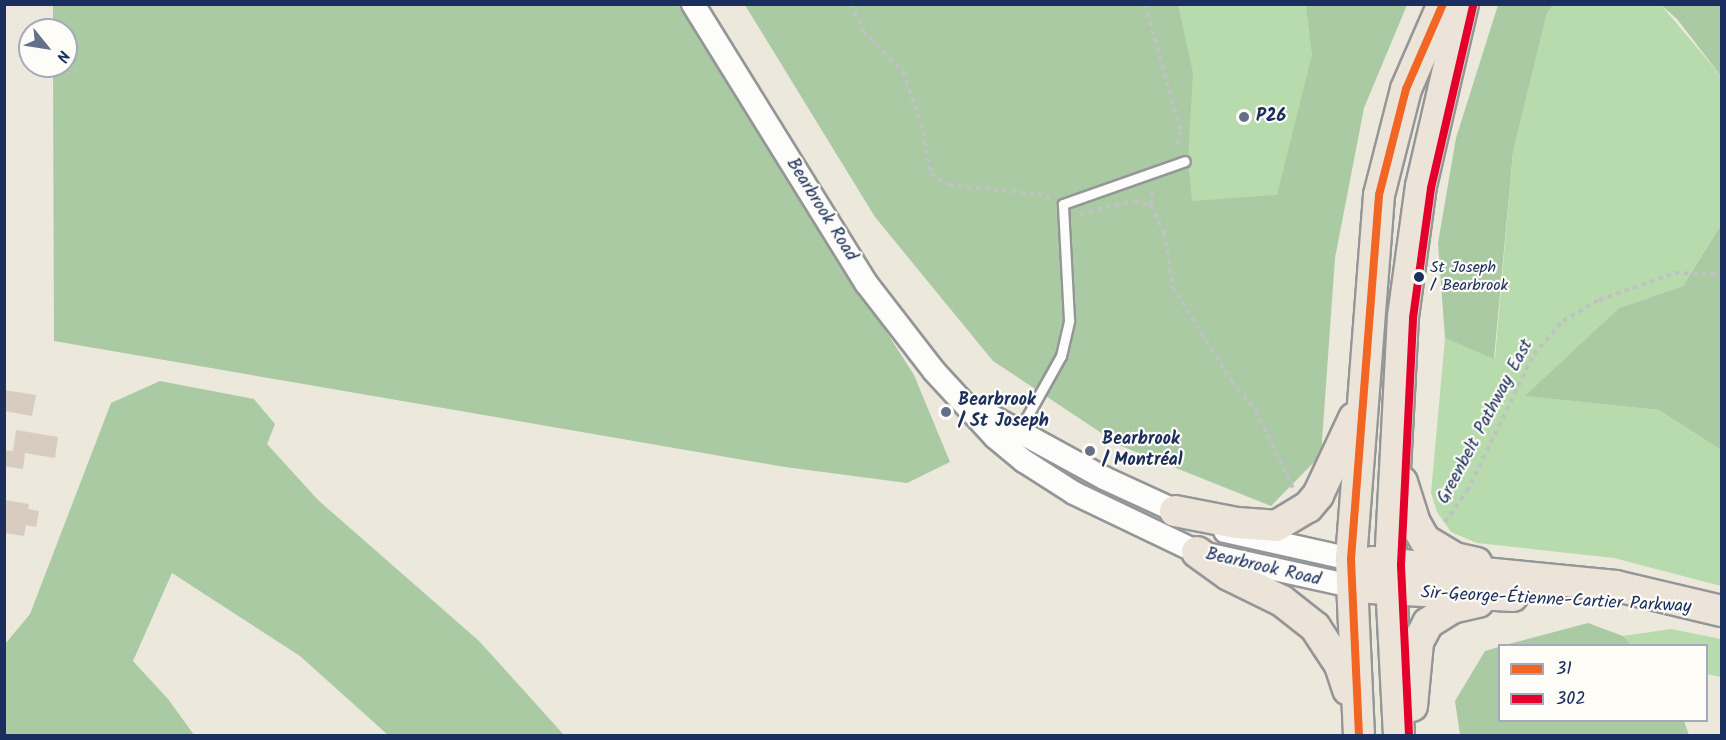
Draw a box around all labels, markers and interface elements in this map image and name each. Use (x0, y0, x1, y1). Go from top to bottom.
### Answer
north arrow (18, 18, 78, 78)
text: N (49, 46, 76, 67)
place label: P26 (1256, 106, 1286, 128)
marker: P26 (1237, 110, 1251, 124)
street label: Bearbrook Road (781, 154, 861, 266)
place label: St Joseph / Bearbrook (1430, 258, 1508, 296)
marker: St Joseph / Bearbrook (1413, 271, 1425, 283)
street label: Greenbelt Pathway East (1433, 336, 1539, 508)
place label: Bearbrook / St Joseph (958, 391, 1049, 434)
marker: Bearbrook / St Joseph (939, 405, 953, 419)
place label: Bearbrook / Montréal (1102, 430, 1183, 472)
marker: Bearbrook / Montréal (1083, 444, 1097, 458)
street label: Bearbrook Road (1203, 544, 1323, 592)
street label: Sir-George-Étienne-Cartier Parkway (1420, 583, 1692, 619)
legend (1498, 644, 1708, 722)
text: 31 (1556, 655, 1572, 684)
text: 302 (1556, 685, 1586, 714)

